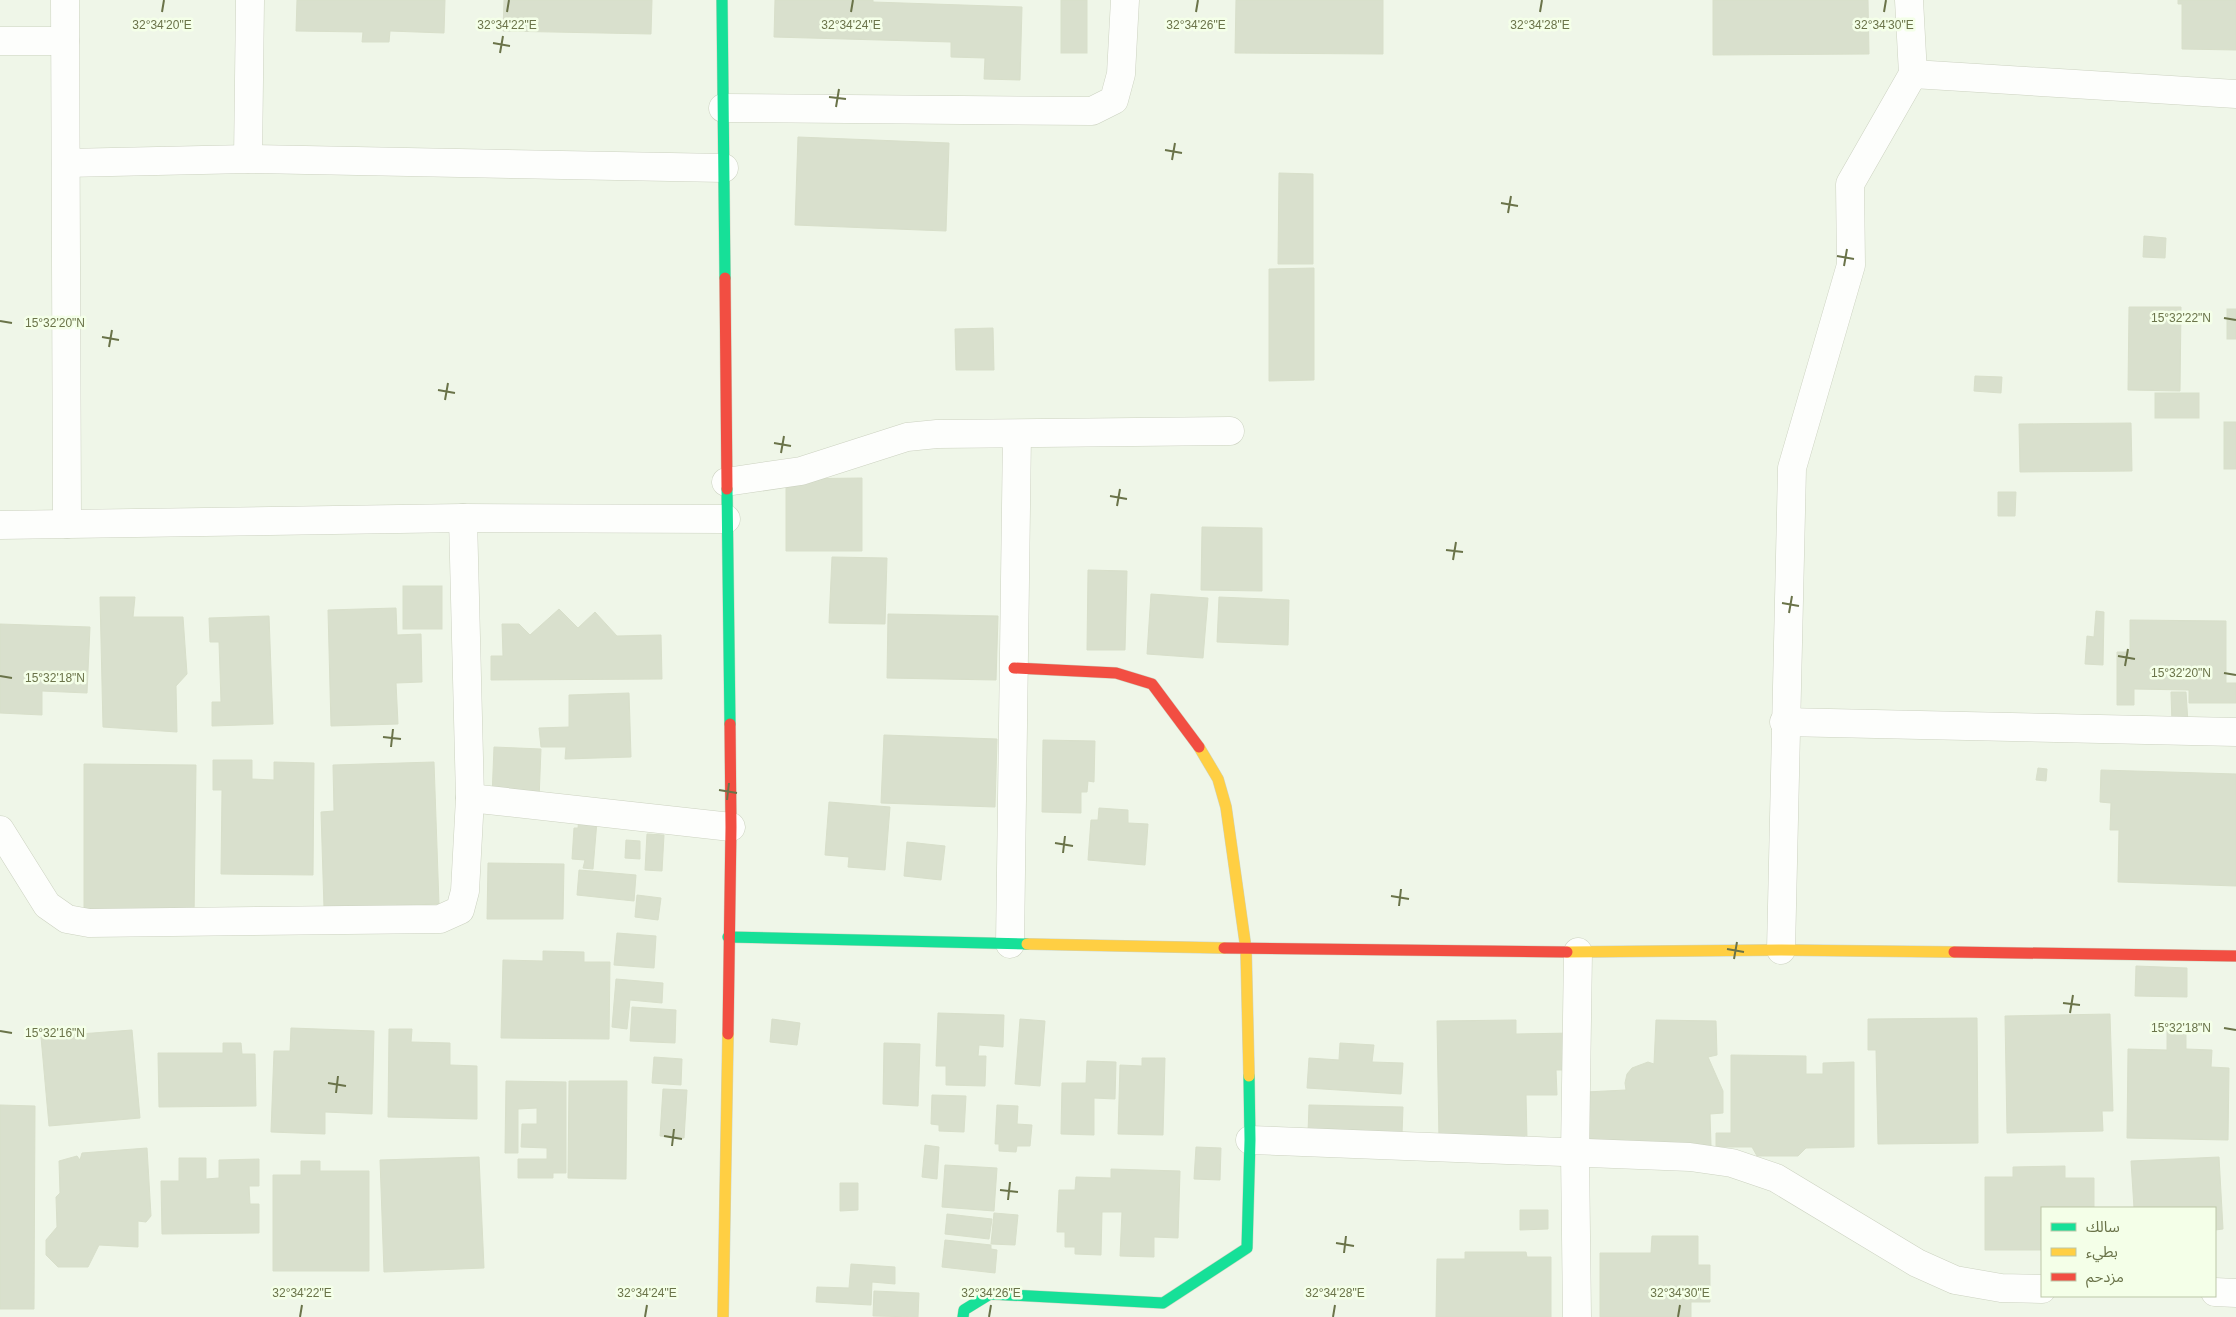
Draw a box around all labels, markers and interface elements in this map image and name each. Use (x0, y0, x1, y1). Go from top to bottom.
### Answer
text: 32°34'20"E (132, 18, 192, 32)
text: 32°34'22"E (477, 18, 537, 32)
text: 32°34'24"E (821, 18, 881, 32)
text: 32°34'26"E (1166, 18, 1226, 32)
text: 32°34'28"E (1510, 18, 1570, 32)
text: 32°34'30"E (1854, 18, 1914, 32)
text: 15°32'22"N (2151, 311, 2211, 325)
text: 15°32'20"N (25, 316, 85, 330)
text: 15°32'20"N (2151, 666, 2211, 680)
text: 15°32'18"N (25, 671, 85, 685)
text: 15°32'18"N (2151, 1021, 2211, 1035)
text: 15°32'16"N (25, 1026, 85, 1040)
legend (2041, 1207, 2216, 1297)
text: سالك (2086, 1218, 2120, 1235)
text: بطيء (2086, 1243, 2118, 1263)
text: مزدحم (2086, 1268, 2124, 1288)
text: 32°34'22"E (272, 1286, 332, 1300)
text: 32°34'24"E (617, 1286, 677, 1300)
text: 32°34'26"E (961, 1286, 1021, 1300)
text: 32°34'28"E (1305, 1286, 1365, 1300)
text: 32°34'30"E (1650, 1286, 1710, 1300)

